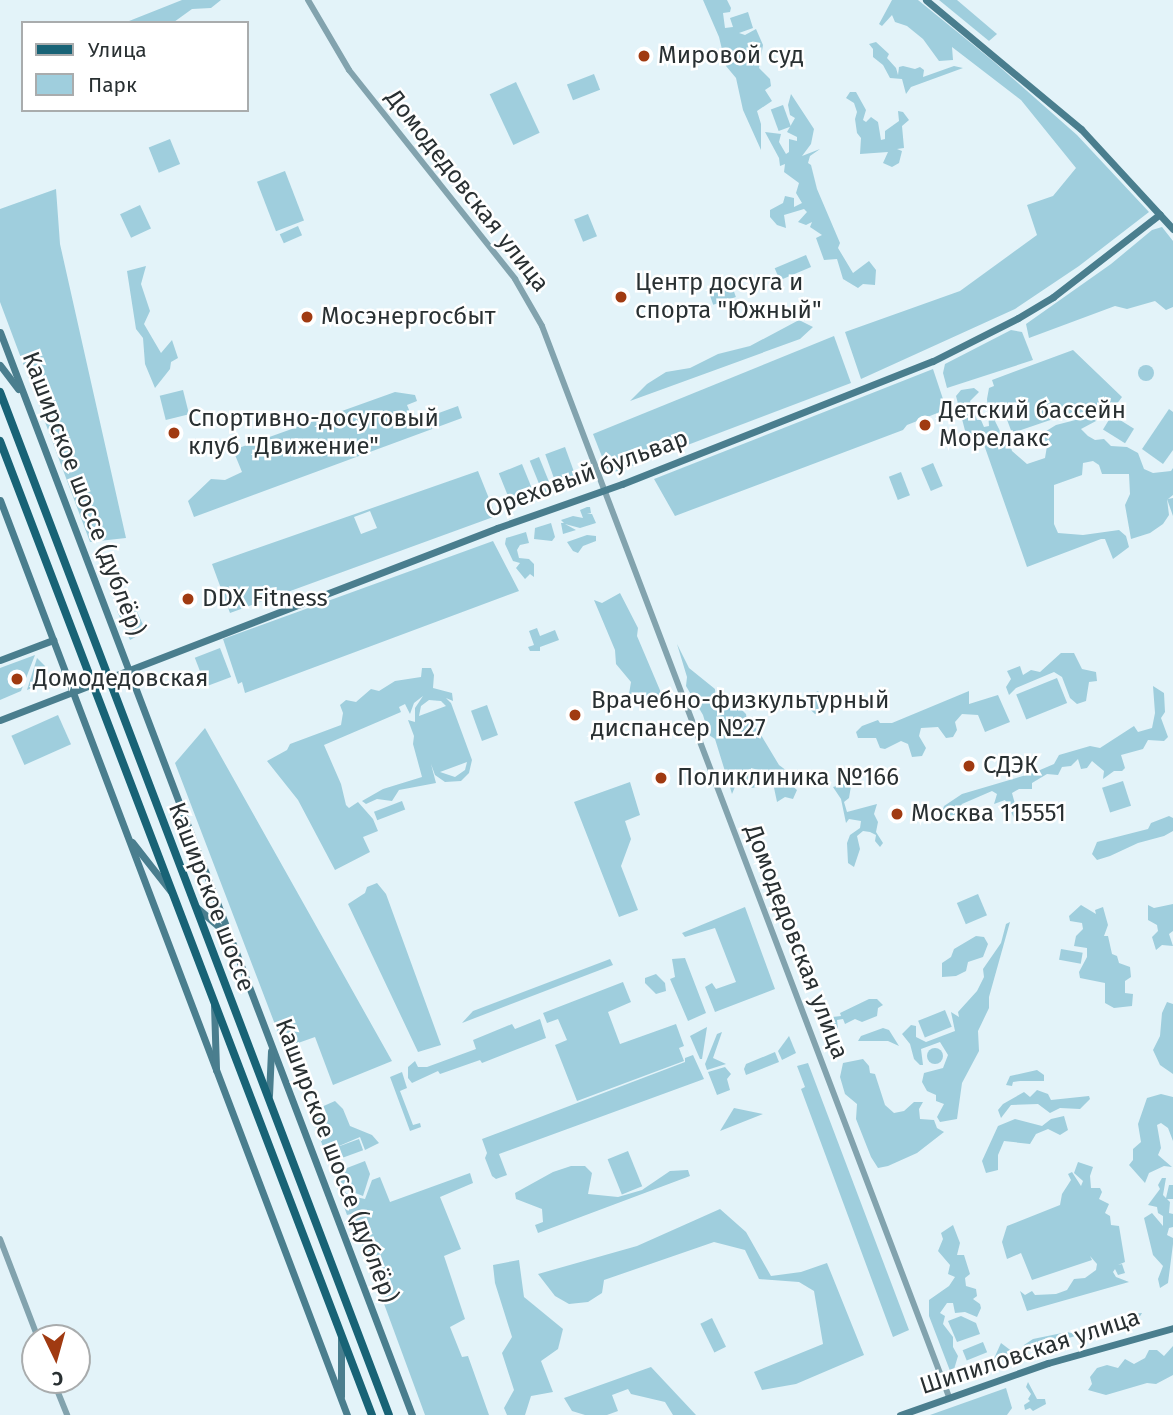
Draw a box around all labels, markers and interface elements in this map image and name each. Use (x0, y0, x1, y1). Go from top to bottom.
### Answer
legend (21, 21, 248, 112)
text: Улица (88, 37, 147, 63)
place label: Мировой суд (658, 42, 804, 70)
marker: Мировой суд (636, 48, 652, 64)
text: Парк (88, 72, 137, 98)
street label: Домодедовская улица (379, 84, 555, 298)
place label: Центр досуга и спорта "Южный" (635, 269, 822, 325)
marker: Центр досуга и спорта "Южный" (613, 289, 629, 305)
place label: Мосэнергосбыт (321, 303, 496, 331)
marker: Мосэнергосбыт (299, 309, 315, 325)
street label: Каширское шоссе (дублёр) (15, 348, 151, 640)
place label: Детский бассейн Морелакс (939, 397, 1126, 453)
place label: Спортивно-досуговый клуб "Движение" (188, 405, 439, 461)
marker: Детский бассейн Морелакс (917, 417, 933, 433)
street label: Ореховый бульвар (482, 424, 692, 524)
marker: Спортивно-досуговый клуб "Движение" (166, 425, 182, 441)
place label: DDX Fitness (202, 585, 328, 613)
marker: DDX Fitness (180, 591, 196, 607)
place label: Домодедовская (33, 665, 208, 693)
marker: Домодедовская (7, 669, 27, 689)
place label: Врачебно-физкультурный диспансер №27 (591, 687, 889, 743)
marker: Врачебно-физкультурный диспансер №27 (565, 705, 585, 725)
place label: СДЭК (983, 752, 1038, 780)
marker: СДЭК (961, 758, 977, 774)
place label: Поликлиника №166 (677, 764, 899, 792)
marker: Поликлиника №166 (651, 768, 671, 788)
street label: Каширское шоссе (162, 798, 260, 996)
place label: Москва 115551 (911, 800, 1066, 828)
marker: Москва 115551 (889, 806, 905, 822)
street label: Домодедовская улица (738, 821, 854, 1063)
street label: Каширское шоссе (дублёр) (268, 1015, 404, 1307)
street label: Шипиловская улица (916, 1303, 1144, 1401)
north arrow (21, 1324, 91, 1394)
text: С (51, 1366, 64, 1390)

